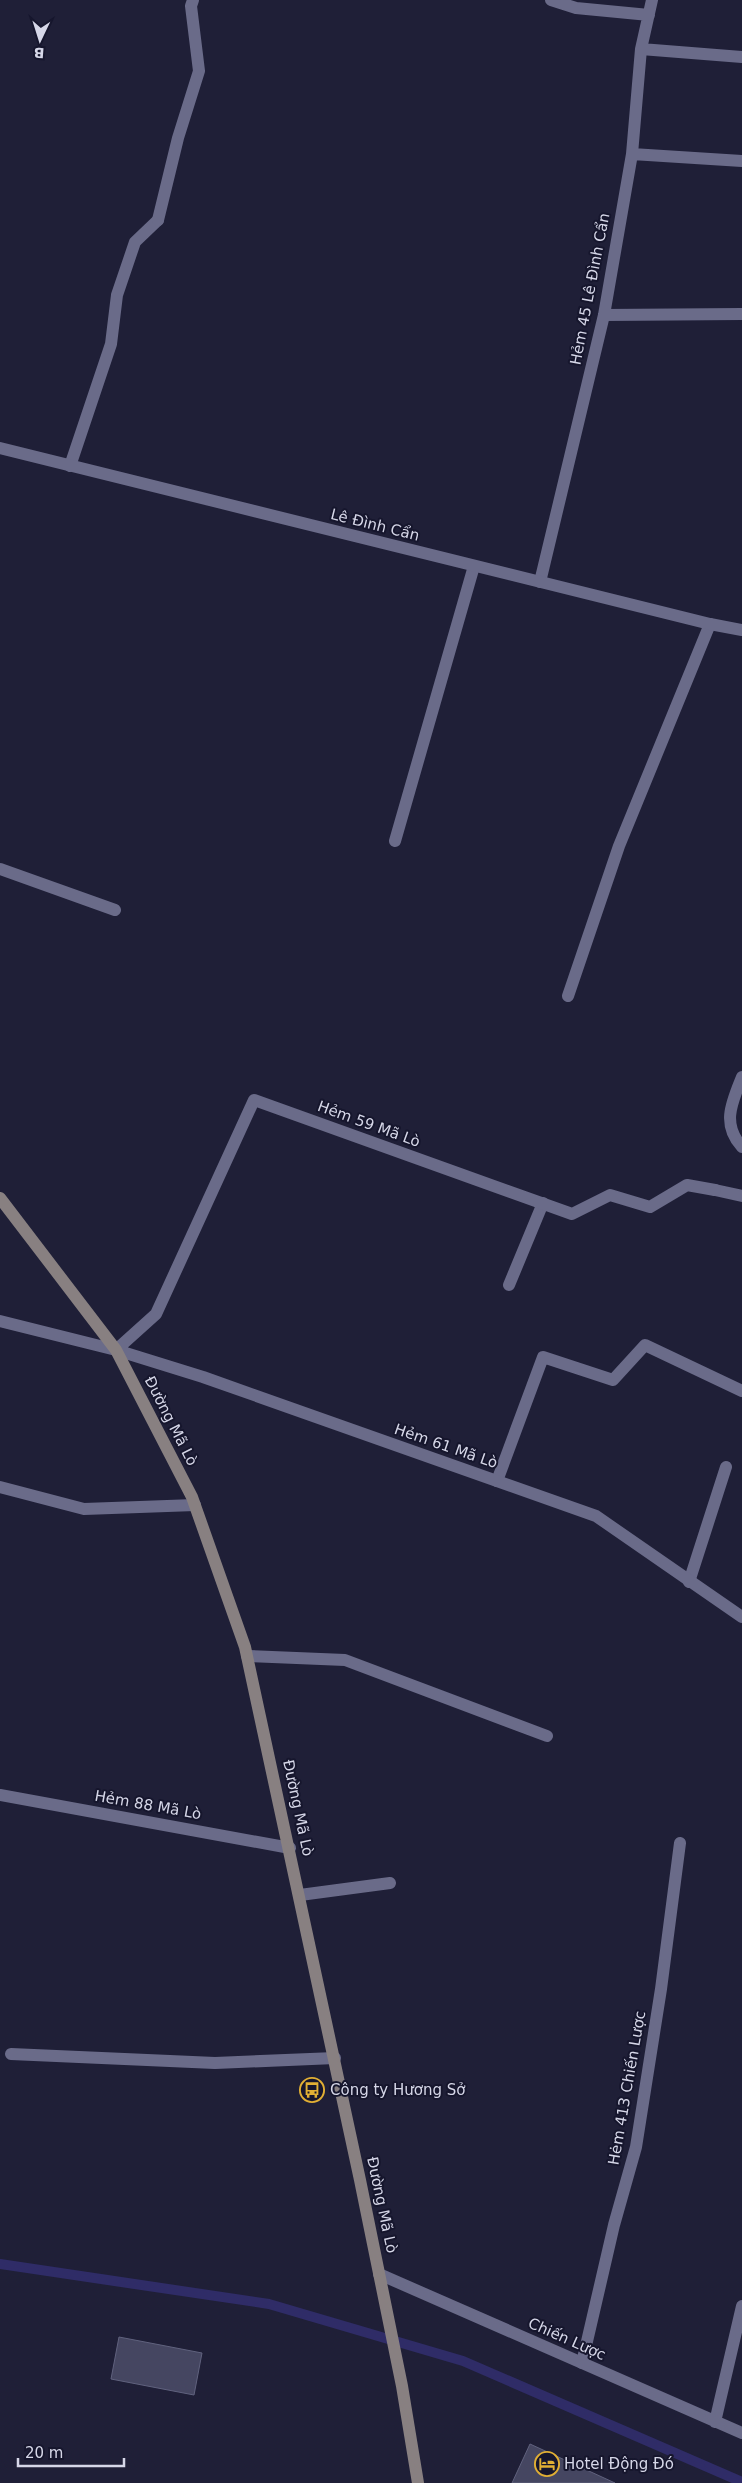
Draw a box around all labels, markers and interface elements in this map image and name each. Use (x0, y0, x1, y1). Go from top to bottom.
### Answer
north arrow (15, 15, 65, 65)
text: B (33, 45, 45, 61)
street label: Hẻm 45 Lê Đình Cẩn (566, 211, 614, 367)
street label: Lê Đình Cẩn (329, 505, 421, 545)
street label: Hẻm 59 Mã Lò (315, 1097, 423, 1151)
street label: Đường Mã Lò (141, 1373, 201, 1469)
street label: Hẻm 61 Mã Lò (392, 1420, 500, 1472)
street label: Đường Mã Lò (279, 1758, 317, 1858)
street label: Hẻm 88 Mã Lò (93, 1787, 203, 1823)
street label: Hėm 413 Chiến Lược (605, 2010, 649, 2166)
bus stop icon: Công ty Hương Sở (299, 2077, 325, 2103)
place label: Công ty Hương Sở (330, 2081, 466, 2099)
street label: Đường Mã Lò (363, 2155, 401, 2255)
street label: Chiến Lược (525, 2314, 609, 2364)
scale bar (18, 2436, 124, 2468)
text: 20 m (25, 2444, 63, 2462)
hotel icon: Hotel Động Đó (534, 2451, 560, 2477)
place label: Hotel Động Đó (564, 2455, 674, 2473)

